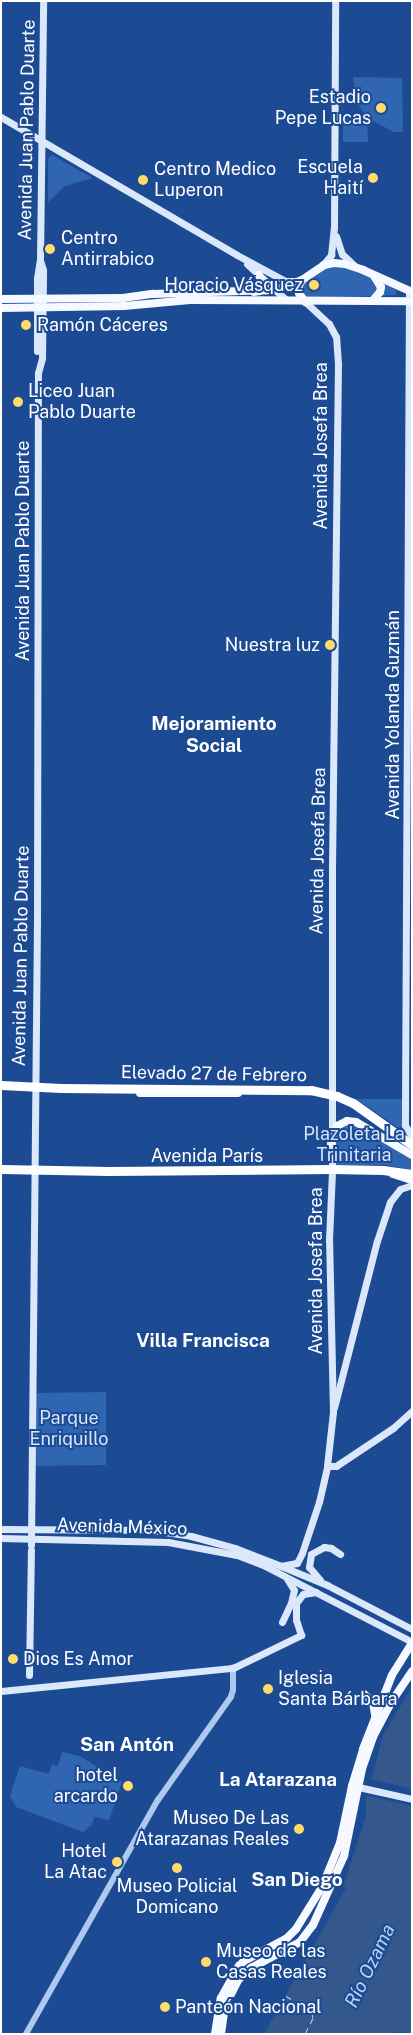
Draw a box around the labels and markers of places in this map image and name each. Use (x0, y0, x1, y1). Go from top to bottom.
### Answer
place label: Estadio Pepe Lucas (275, 87, 371, 130)
marker: Estadio Pepe Lucas (375, 102, 387, 114)
place label: Escuela Haití (297, 157, 363, 200)
place label: Centro Medico Luperon (154, 159, 276, 202)
marker: Escuela Haití (367, 172, 379, 184)
marker: Centro Medico Luperon (136, 173, 150, 187)
place label: Centro Antirrabico (61, 228, 154, 270)
marker: Centro Antirrabico (43, 242, 57, 256)
place label: Horacio Vásquez (164, 274, 303, 296)
marker: Horacio Vásquez (307, 278, 321, 292)
place label: Ramón Cáceres (37, 314, 168, 336)
marker: Ramón Cáceres (19, 318, 33, 332)
place label: Liceo Juan Pablo Duarte (28, 381, 136, 424)
marker: Liceo Juan Pablo Duarte (12, 396, 24, 408)
place label: Nuestra luz (225, 634, 320, 656)
marker: Nuestra luz (324, 639, 336, 651)
place label: Dios Es Amor (23, 1648, 134, 1670)
marker: Dios Es Amor (7, 1653, 19, 1665)
place label: Iglesia Santa Bárbara (278, 1668, 398, 1710)
marker: Iglesia Santa Bárbara (262, 1683, 274, 1695)
place label: hotel arcardo (54, 1765, 118, 1808)
marker: hotel arcardo (122, 1780, 134, 1792)
place label: Museo De Las Atarazanas Reales (135, 1808, 289, 1850)
marker: Museo De Las Atarazanas Reales (293, 1823, 305, 1835)
place label: Hotel La Atac (44, 1841, 107, 1884)
marker: Hotel La Atac (111, 1856, 123, 1868)
marker: Museo Policial Domicano (171, 1862, 183, 1874)
place label: Museo Policial Domicano (116, 1876, 238, 1918)
place label: Museo de las Casas Reales (216, 1941, 327, 1984)
marker: Museo de las Casas Reales (200, 1956, 212, 1968)
place label: Panteón Nacional (175, 1996, 322, 2018)
marker: Panteón Nacional (159, 2001, 171, 2013)

